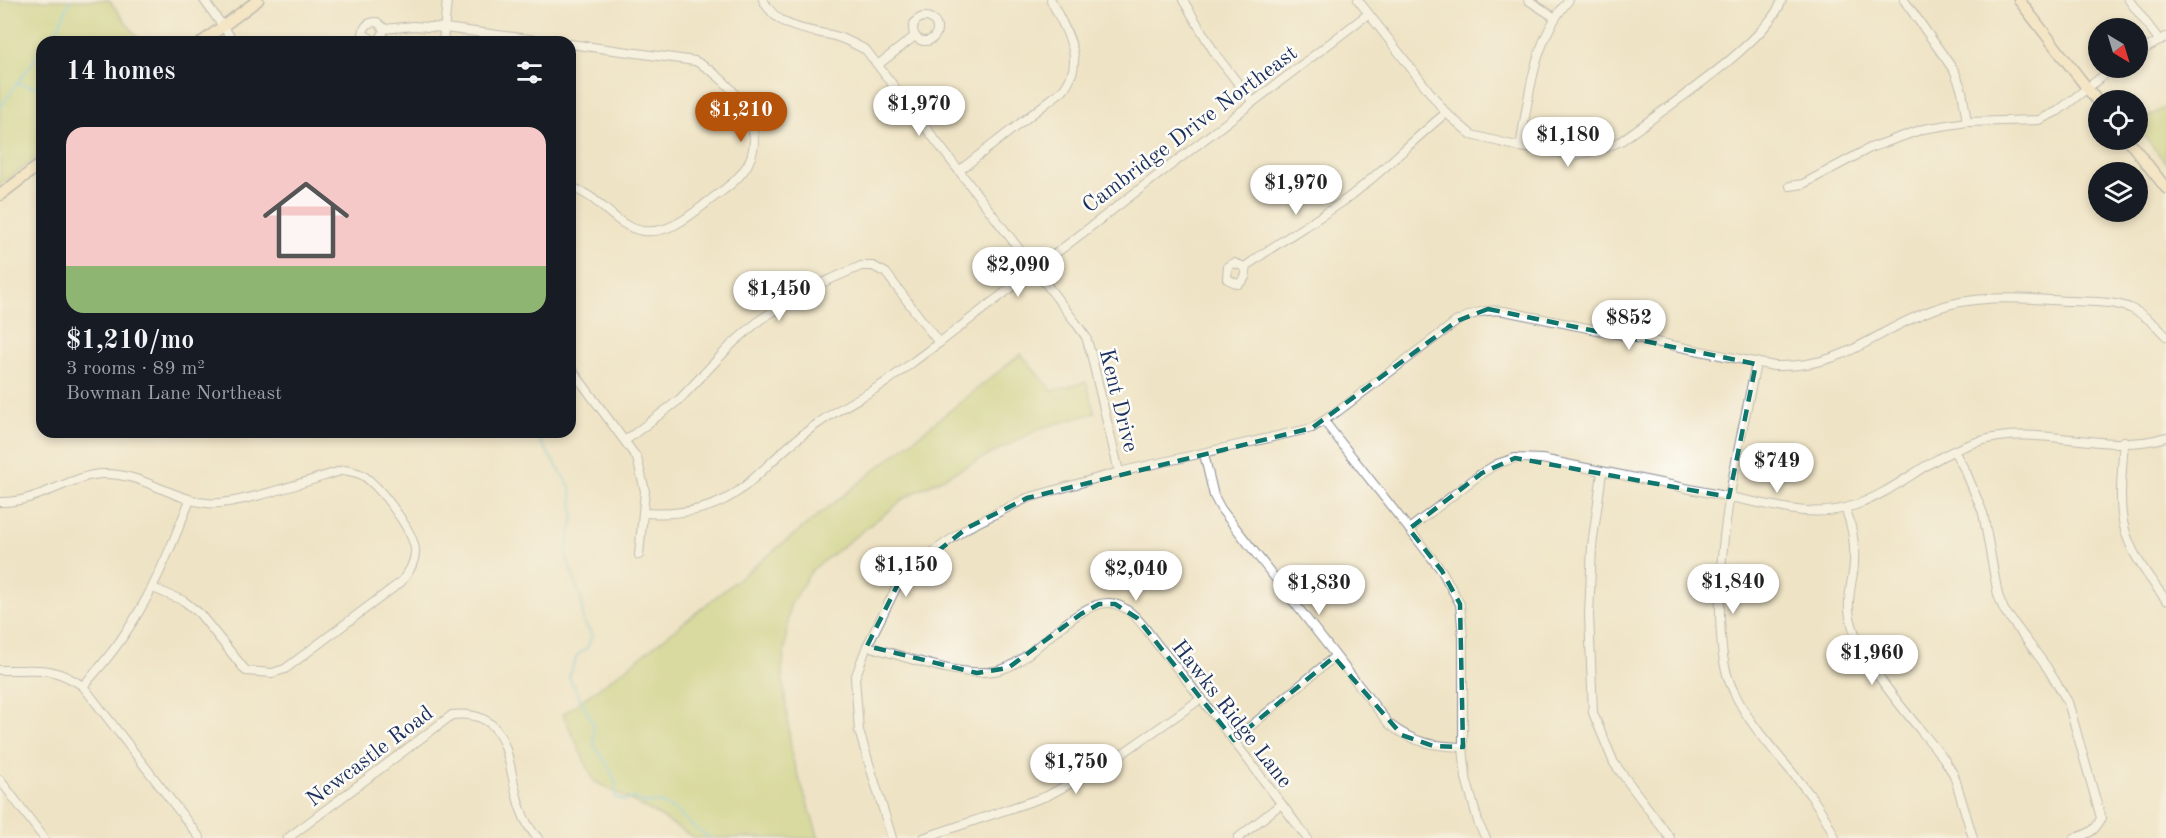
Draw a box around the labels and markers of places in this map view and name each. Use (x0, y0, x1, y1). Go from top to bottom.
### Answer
pin: $1,970 (870, 86, 968, 137)
pin: $1,210 (692, 92, 790, 143)
pin: $1,180 (1519, 117, 1617, 168)
pin: $1,970 (1247, 165, 1345, 216)
pin: $2,090 (969, 247, 1067, 298)
pin: $1,450 (730, 271, 828, 322)
pin: $852 (1593, 300, 1665, 351)
pin: $749 (1741, 443, 1813, 494)
pin: $1,150 (857, 547, 955, 598)
pin: $2,040 (1087, 551, 1185, 602)
pin: $1,840 (1684, 564, 1782, 615)
pin: $1,830 (1270, 565, 1368, 616)
pin: $1,960 (1823, 635, 1921, 686)
pin: $1,750 (1027, 744, 1125, 795)

